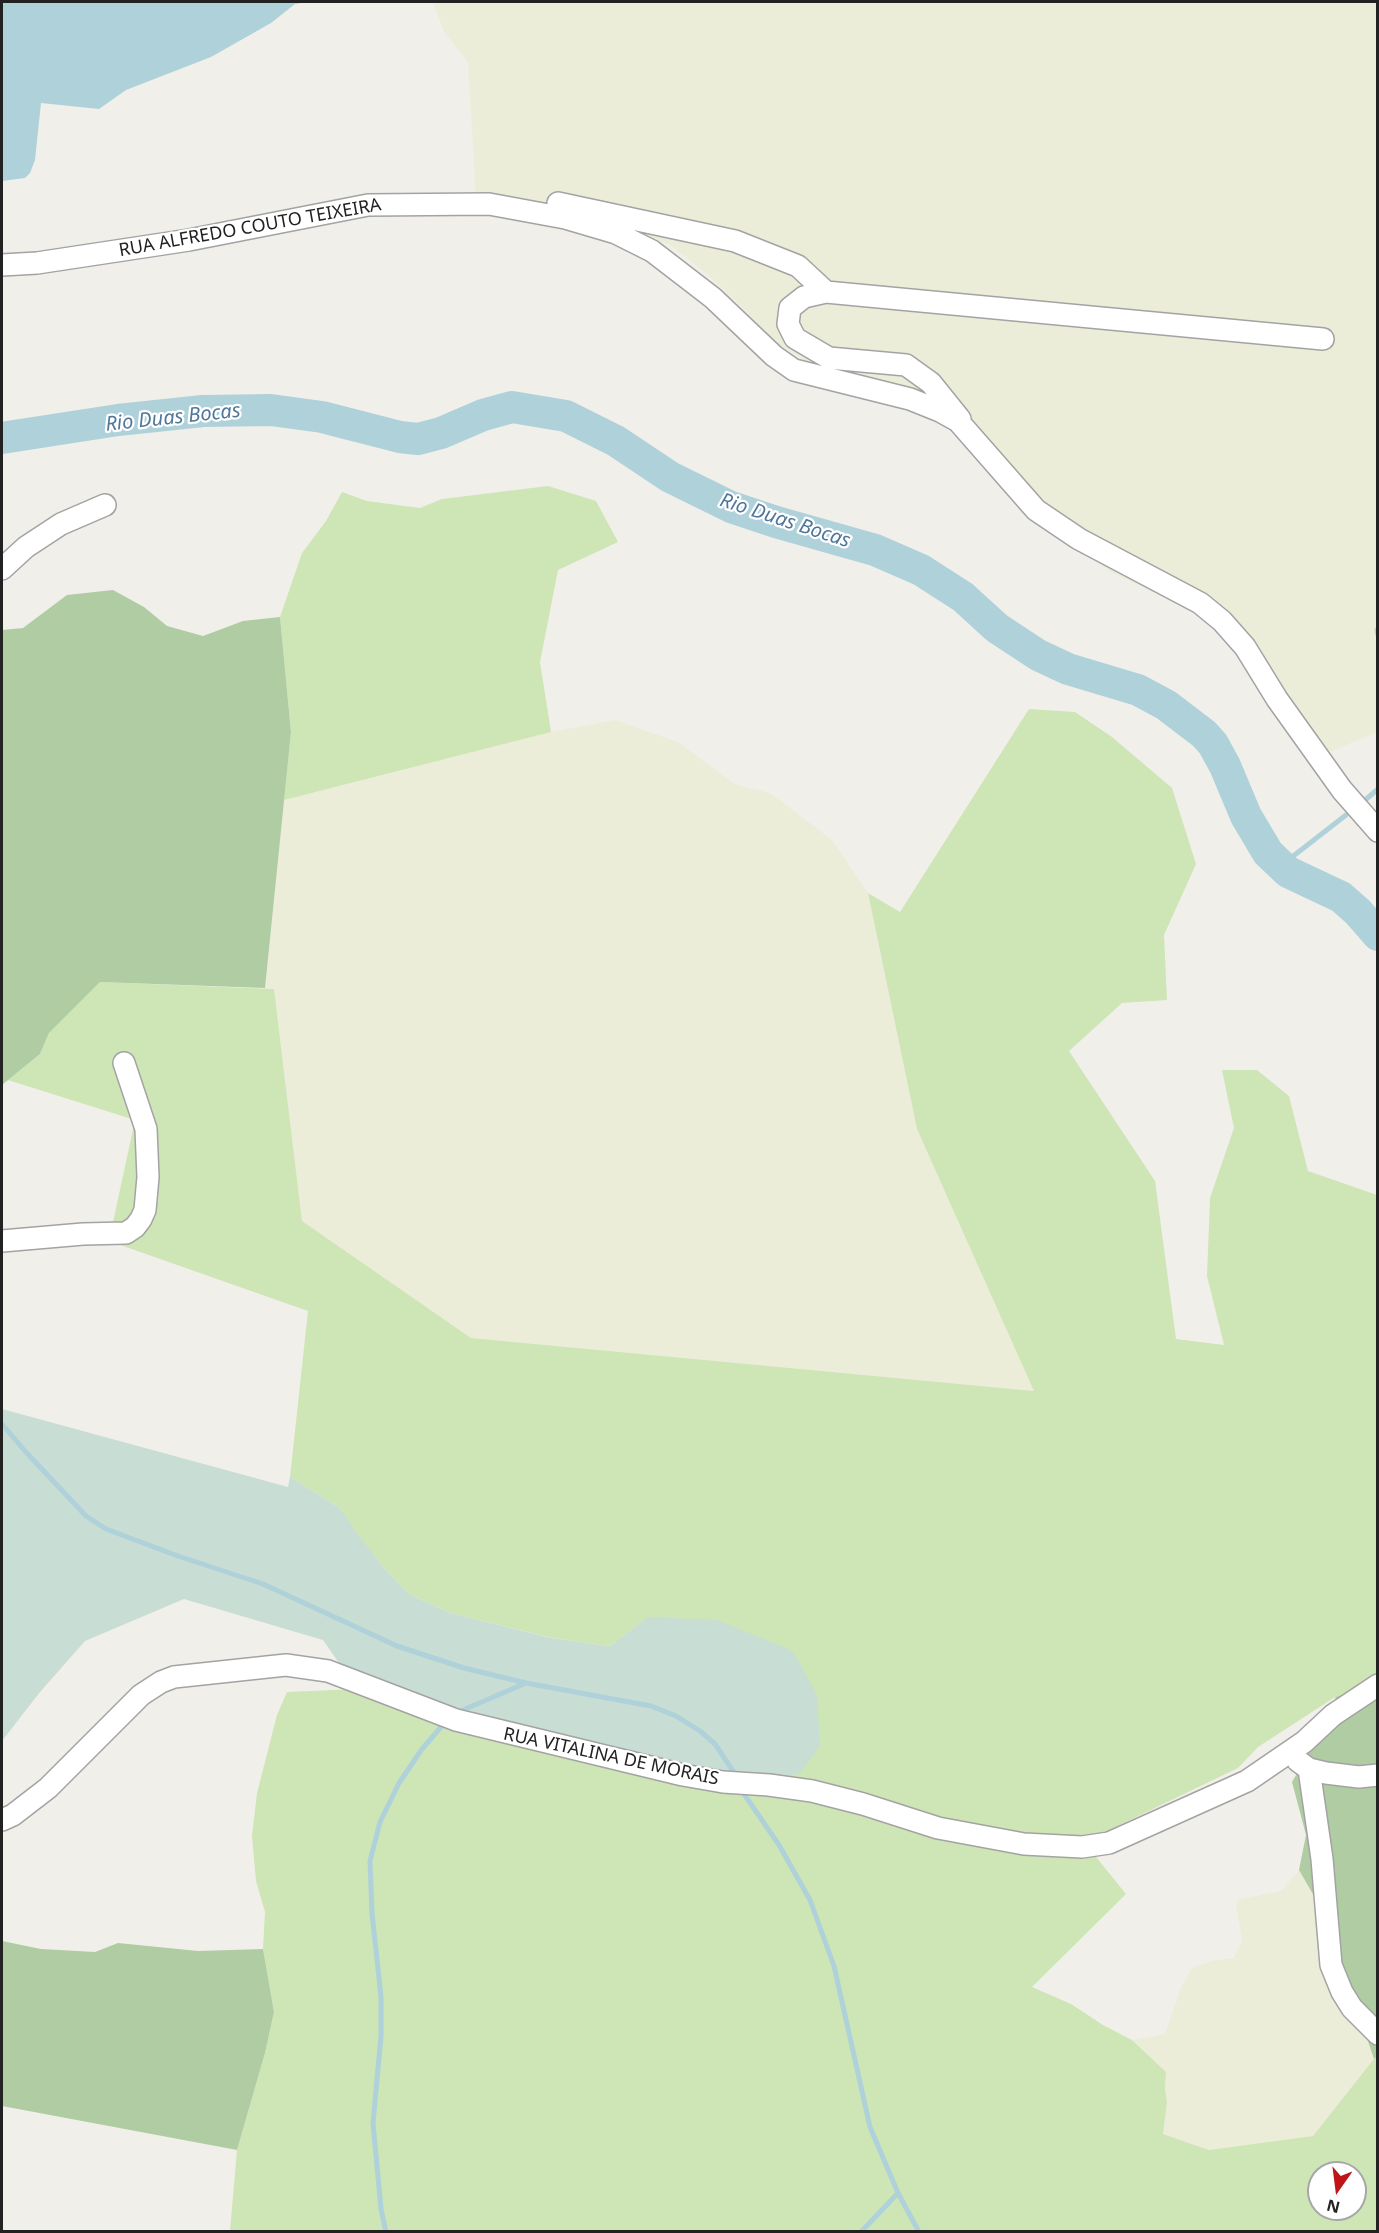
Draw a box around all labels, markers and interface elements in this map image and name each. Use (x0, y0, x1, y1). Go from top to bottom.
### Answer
street label: RUA ALFREDO COUTO TEIXEIRA (117, 194, 383, 262)
water label: Rio Duas Bocas (104, 399, 242, 437)
water label: Rio Duas Bocas (717, 489, 853, 553)
street label: RUA VITALINA DE MORAIS (501, 1724, 721, 1790)
north arrow (1307, 2161, 1367, 2221)
text: N (1324, 2194, 1342, 2219)

